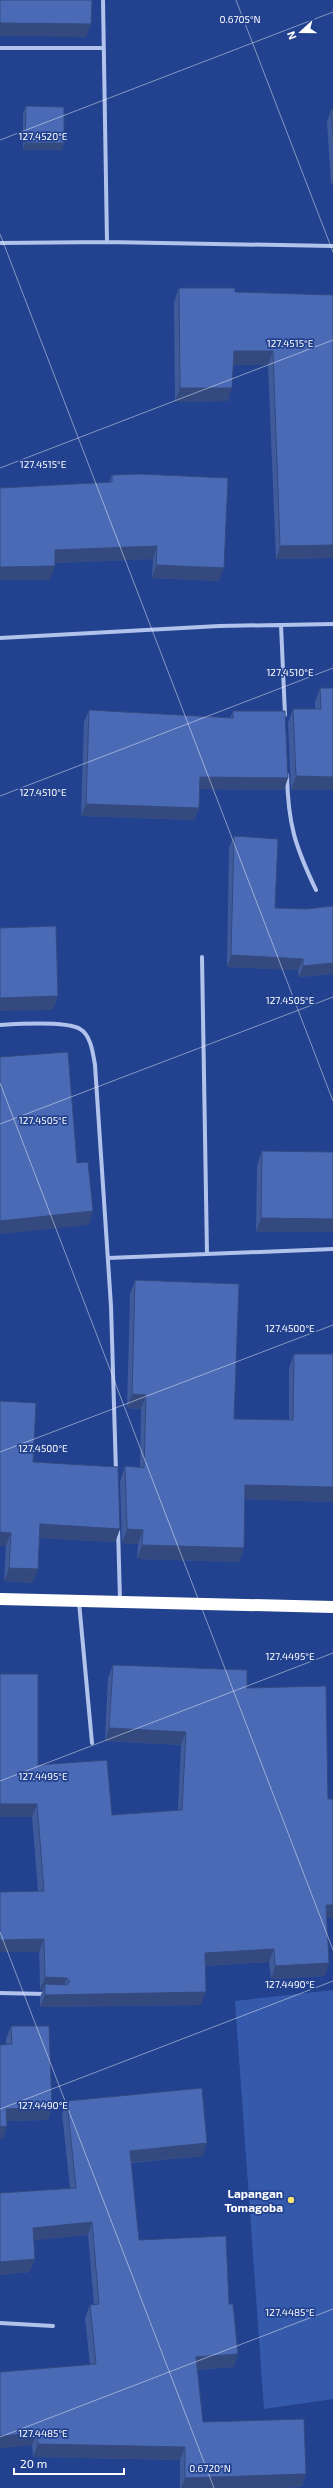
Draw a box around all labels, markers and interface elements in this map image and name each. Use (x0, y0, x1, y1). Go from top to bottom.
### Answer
north arrow (281, 12, 321, 52)
text: 0.6705°N (219, 13, 261, 25)
text: N (284, 30, 299, 42)
text: 127.4520°E (19, 130, 68, 142)
text: 127.4515°E (267, 337, 314, 349)
text: 127.4515°E (20, 458, 67, 470)
text: 127.4510°E (266, 666, 314, 678)
text: 127.4510°E (19, 786, 67, 798)
text: 127.4505°E (266, 994, 315, 1006)
text: 127.4505°E (19, 1114, 68, 1126)
text: 127.4500°E (265, 1322, 315, 1334)
text: 127.4500°E (18, 1442, 68, 1454)
text: 127.4495°E (265, 1650, 315, 1662)
text: 127.4495°E (18, 1770, 68, 1782)
text: 127.4490°E (265, 1978, 315, 1990)
text: 127.4490°E (18, 2099, 68, 2111)
place label: Lapangan Tomagoba (225, 2186, 283, 2214)
marker: Lapangan Tomagoba (286, 2195, 296, 2205)
text: 127.4485°E (265, 2306, 315, 2318)
text: 127.4485°E (18, 2427, 68, 2439)
scale bar (14, 2450, 124, 2476)
text: 20 m (20, 2456, 47, 2470)
text: 0.6720°N (189, 2462, 231, 2474)

